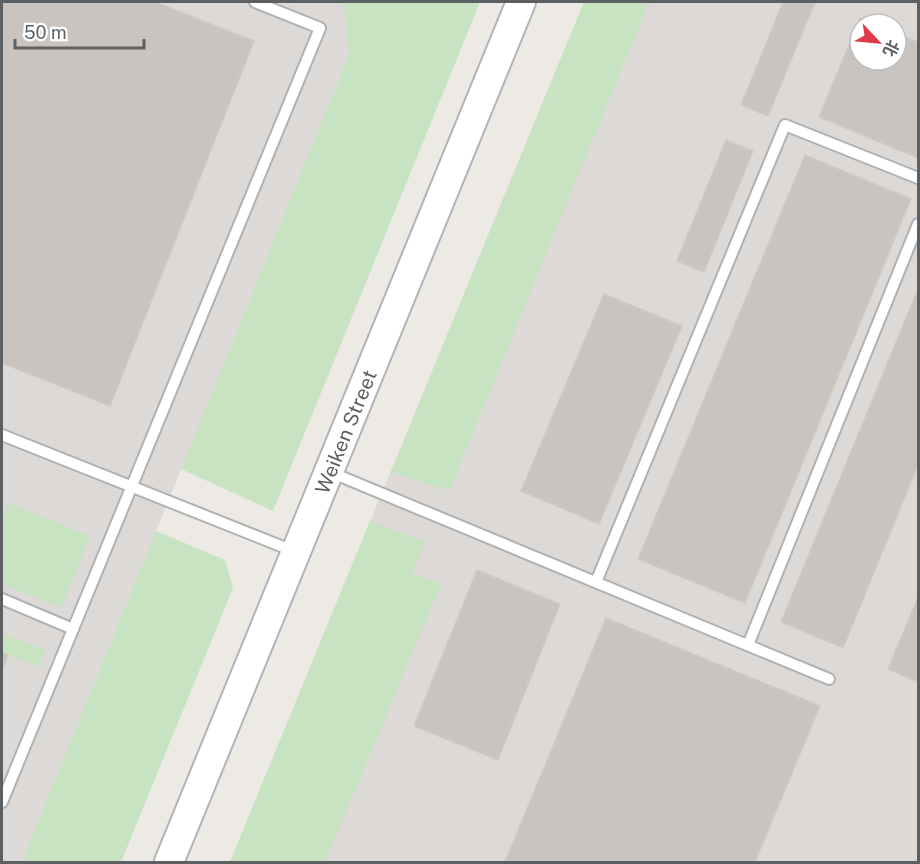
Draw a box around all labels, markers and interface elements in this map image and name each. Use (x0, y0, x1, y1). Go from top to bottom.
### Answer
scale bar (15, 12, 144, 50)
north arrow (848, 12, 908, 72)
text: 50 m (24, 22, 67, 43)
text: 北 (879, 37, 903, 60)
street label: Weiken Street (310, 367, 382, 497)

